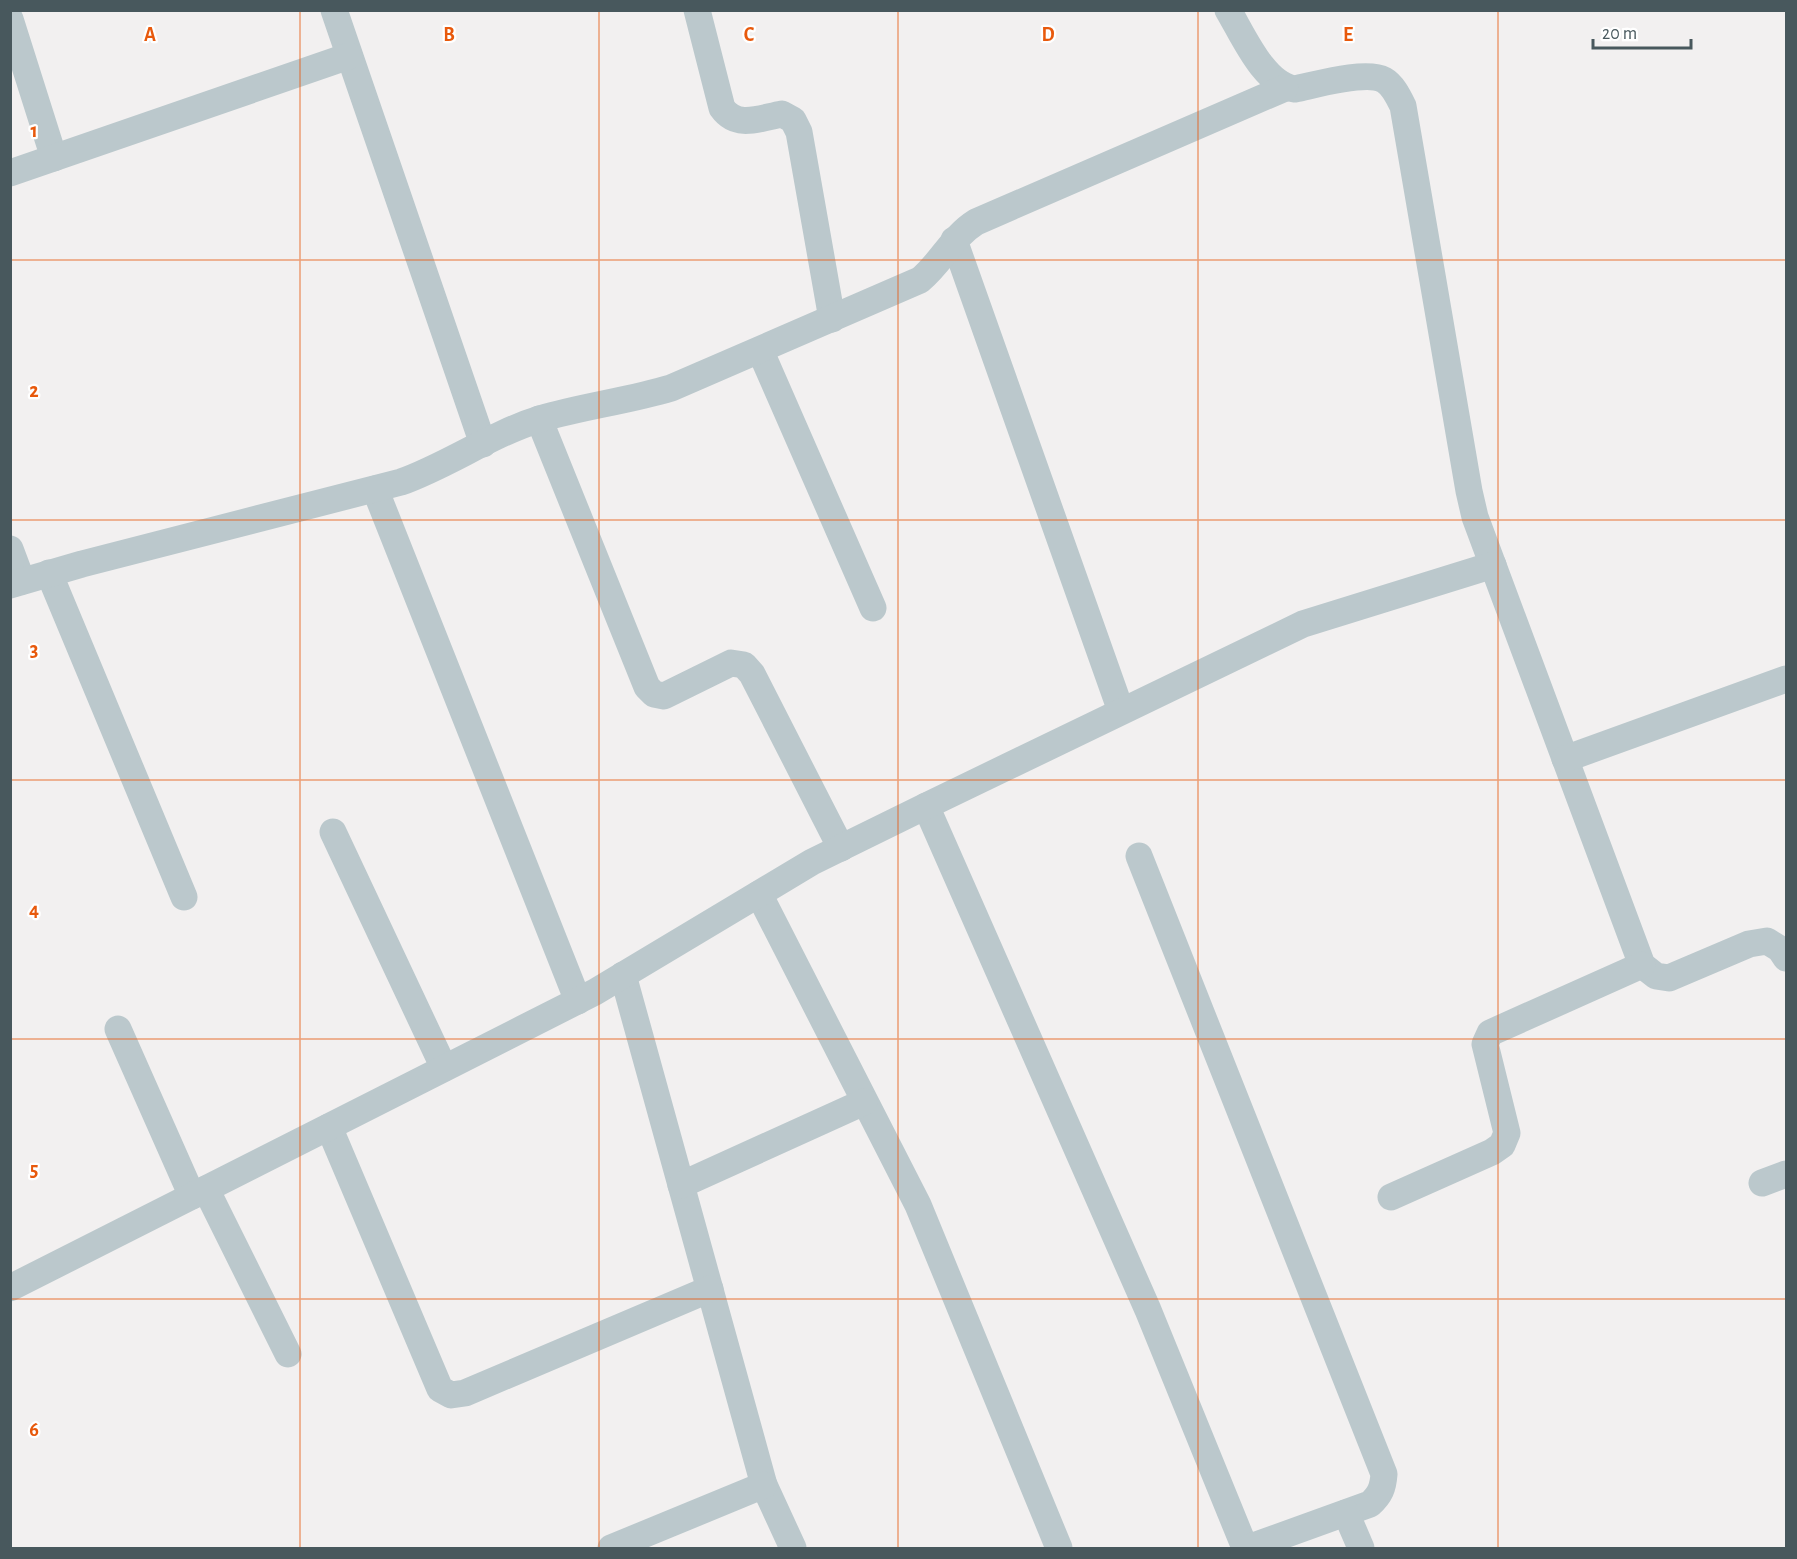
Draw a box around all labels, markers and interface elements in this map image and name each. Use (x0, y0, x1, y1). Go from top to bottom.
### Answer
scale bar (1593, 12, 1690, 50)
text: A (144, 25, 156, 45)
text: B (443, 25, 455, 45)
text: C (744, 25, 755, 45)
text: D (1041, 25, 1055, 45)
text: E (1343, 25, 1353, 45)
text: 20 m (1602, 25, 1637, 43)
text: 1 (30, 121, 38, 141)
text: 2 (29, 381, 39, 401)
text: 3 (30, 640, 38, 660)
text: 4 (29, 900, 39, 920)
text: 5 (30, 1160, 38, 1180)
text: 6 (29, 1420, 39, 1440)

